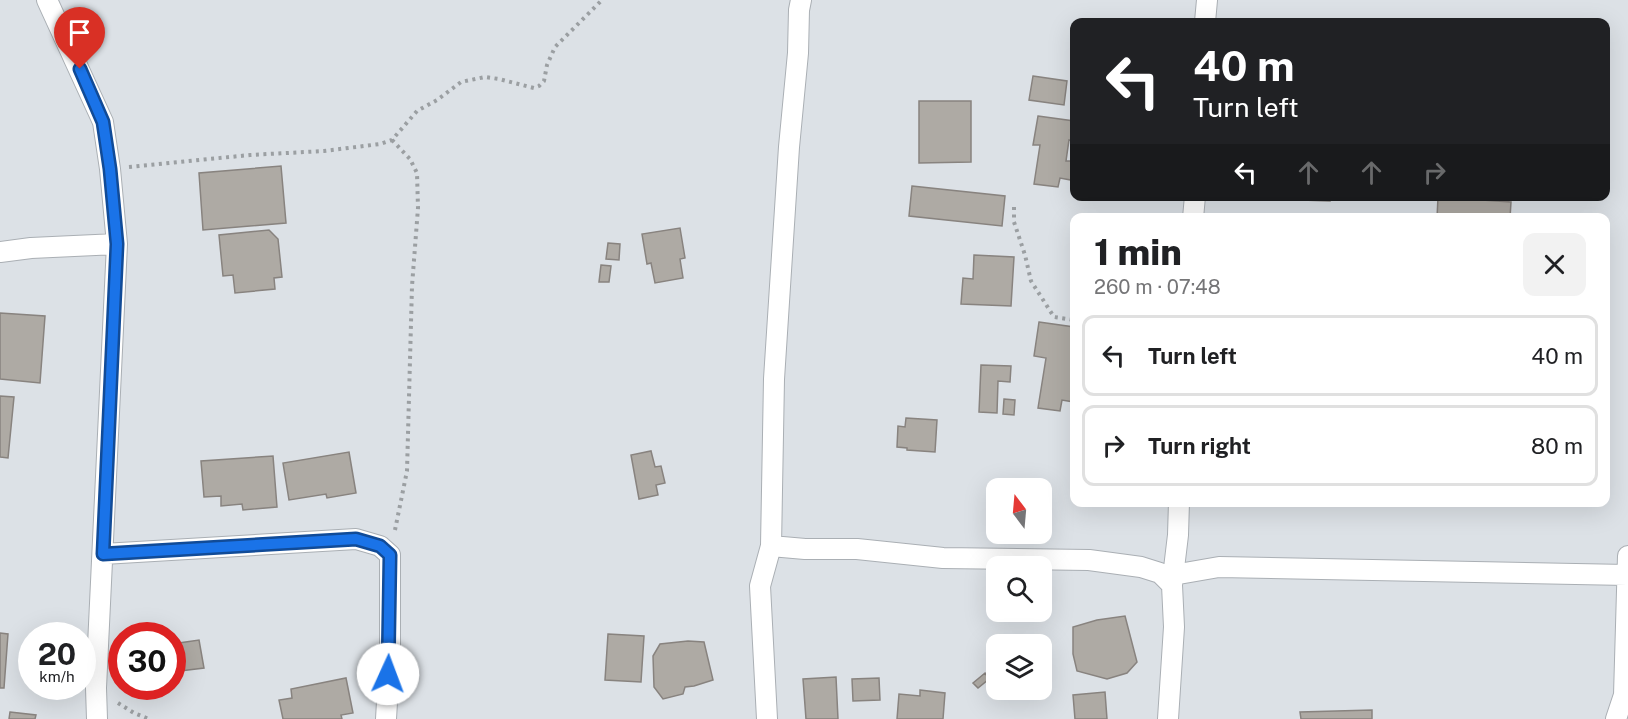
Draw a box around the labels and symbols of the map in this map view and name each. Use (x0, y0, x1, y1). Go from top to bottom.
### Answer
pin (54, 7, 105, 69)
north arrow (986, 478, 1052, 544)
speed limit sign: 30 (108, 622, 186, 700)
position arrow (356, 642, 420, 706)

